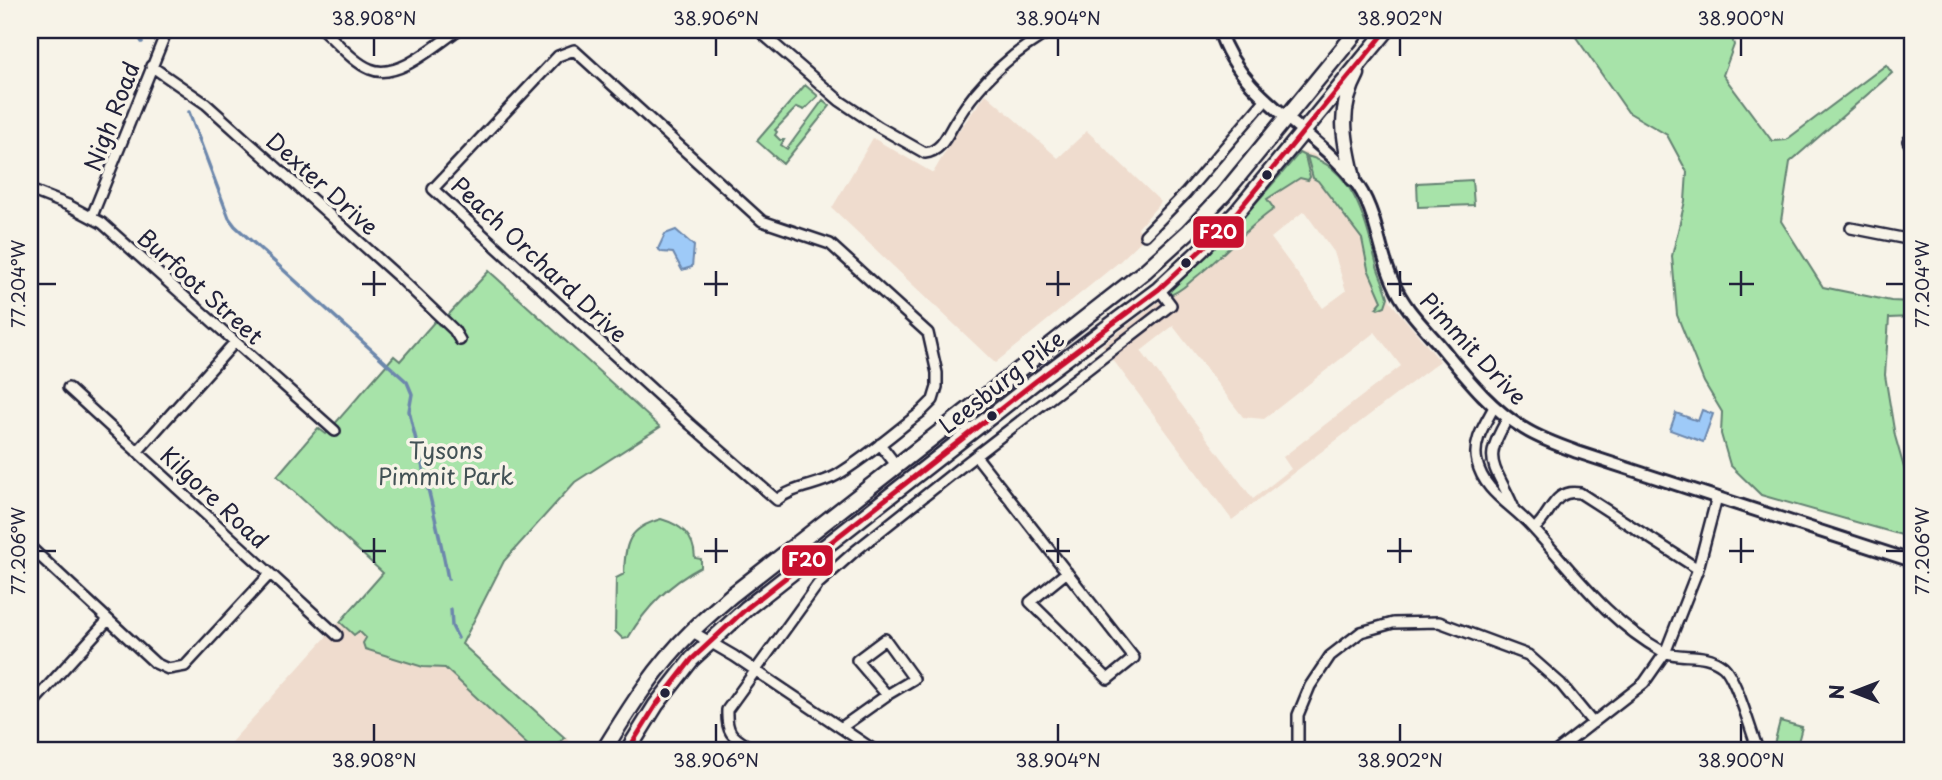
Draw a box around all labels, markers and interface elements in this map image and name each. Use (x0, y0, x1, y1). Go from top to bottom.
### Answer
text: 38.908°N (331, 4, 417, 31)
text: 38.906°N (673, 4, 759, 31)
text: 38.904°N (1015, 4, 1101, 31)
text: 38.902°N (1357, 4, 1443, 31)
text: 38.900°N (1697, 4, 1785, 31)
street label: Nigh Road (74, 56, 148, 176)
street label: Dexter Drive (259, 123, 387, 243)
street label: Peach Orchard Drive (444, 168, 636, 350)
unlabelled marker (1260, 168, 1274, 182)
line badge: F20 (1192, 215, 1245, 249)
text: F20 (1199, 217, 1237, 245)
street label: Burfoot Street (130, 220, 272, 352)
text: 77.204°W (4, 239, 31, 328)
text: 77.204°W (1908, 239, 1935, 328)
unlabelled marker (1179, 256, 1193, 270)
street label: Pimmit Drive (1412, 284, 1536, 412)
street label: Leesburg Pike (931, 321, 1071, 441)
unlabelled marker (985, 409, 999, 423)
park label: Tysons Pimmit Park (378, 432, 514, 493)
street label: Kilgore Road (153, 438, 277, 556)
text: 77.206°W (4, 507, 31, 595)
text: 77.206°W (1908, 507, 1935, 595)
line badge: F20 (781, 544, 834, 577)
text: F20 (788, 545, 826, 573)
north arrow (1820, 658, 1890, 728)
text: N (1822, 684, 1850, 700)
unlabelled marker (658, 686, 672, 700)
text: 38.908°N (331, 746, 417, 773)
text: 38.906°N (673, 746, 759, 773)
text: 38.904°N (1015, 746, 1101, 773)
text: 38.902°N (1357, 746, 1443, 773)
text: 38.900°N (1697, 746, 1785, 773)

